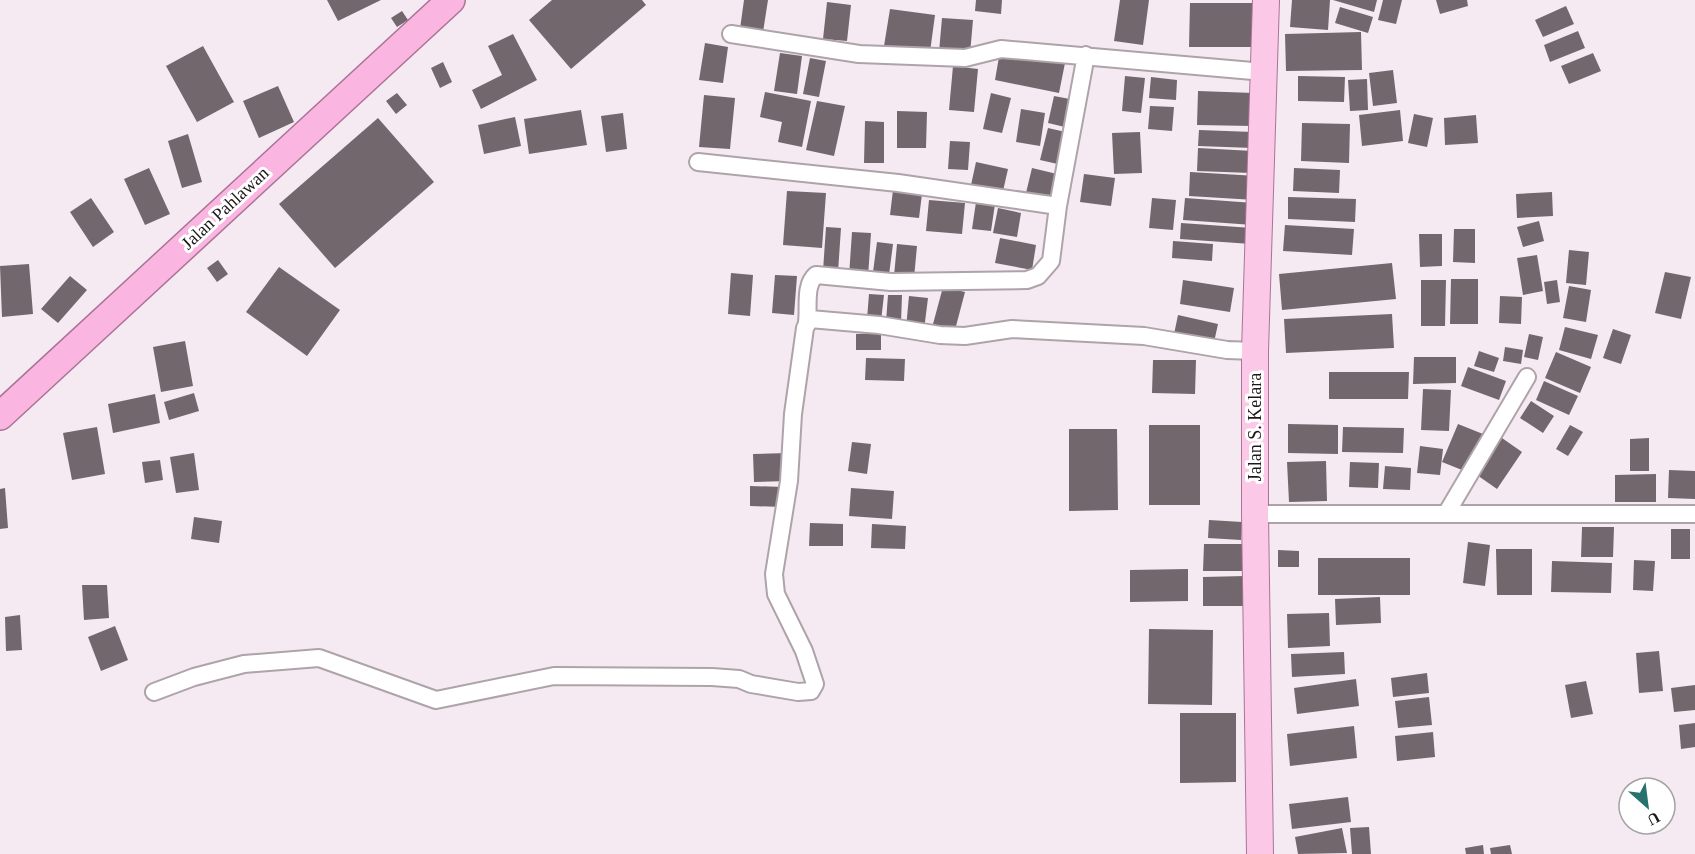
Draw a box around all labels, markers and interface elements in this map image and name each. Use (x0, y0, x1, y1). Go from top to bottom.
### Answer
street label: Jalan Pahlawan (177, 163, 273, 253)
street label: Jalan S. Kelara (1245, 373, 1265, 481)
north arrow (1617, 776, 1677, 836)
text: U (1644, 809, 1663, 829)

